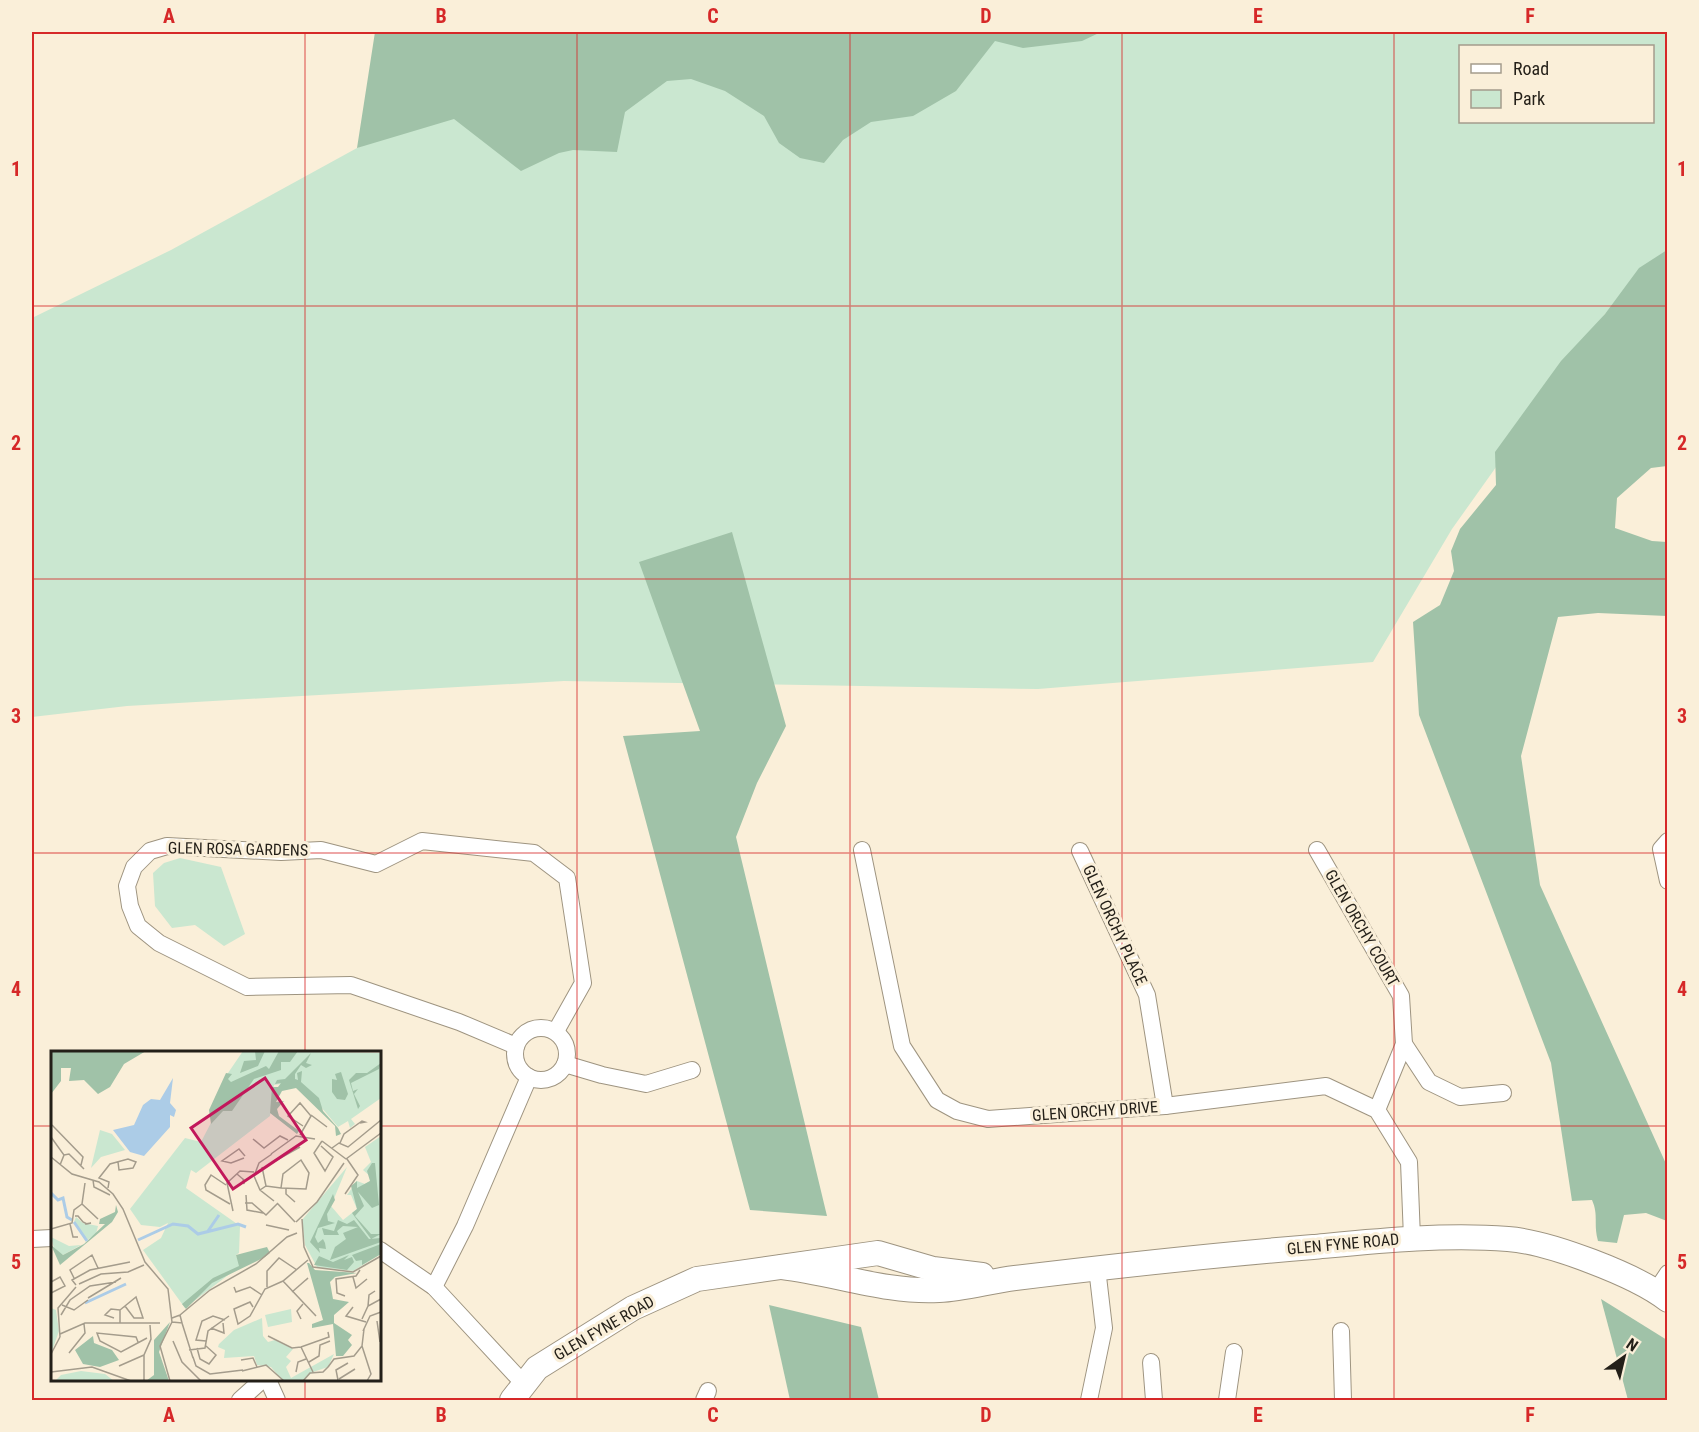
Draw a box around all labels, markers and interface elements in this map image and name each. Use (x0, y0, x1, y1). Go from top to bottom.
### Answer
text: A (163, 4, 175, 28)
text: B (435, 4, 447, 28)
text: C (707, 4, 719, 28)
text: D (980, 4, 992, 28)
text: E (1253, 4, 1263, 28)
text: F (1525, 4, 1535, 28)
legend (1459, 45, 1654, 123)
text: Road (1513, 58, 1549, 79)
text: Park (1513, 88, 1545, 109)
text: 1 (11, 157, 21, 181)
text: 1 (1677, 157, 1687, 181)
text: 2 (11, 431, 21, 455)
text: 2 (1677, 431, 1687, 455)
text: 3 (11, 704, 21, 728)
text: 3 (1677, 704, 1687, 728)
street label: GLEN ROSA GARDENS (168, 838, 308, 860)
street label: GLEN ORCHY PLACE (1079, 862, 1151, 988)
street label: GLEN ORCHY COURT (1321, 866, 1403, 990)
text: 4 (11, 977, 21, 1001)
text: 4 (1677, 977, 1687, 1001)
inset map (51, 1051, 381, 1381)
street label: GLEN ORCHY DRIVE (1031, 1097, 1159, 1125)
street label: GLEN FYNE ROAD (1286, 1230, 1400, 1258)
text: 5 (11, 1250, 21, 1274)
text: 5 (1677, 1250, 1687, 1274)
street label: GLEN FYNE ROAD (551, 1292, 657, 1364)
north arrow (1594, 1327, 1654, 1387)
text: N (1623, 1334, 1641, 1356)
text: A (163, 1403, 175, 1427)
text: B (435, 1403, 447, 1427)
text: C (707, 1403, 719, 1427)
text: D (980, 1403, 992, 1427)
text: E (1253, 1403, 1263, 1427)
text: F (1525, 1403, 1535, 1427)

